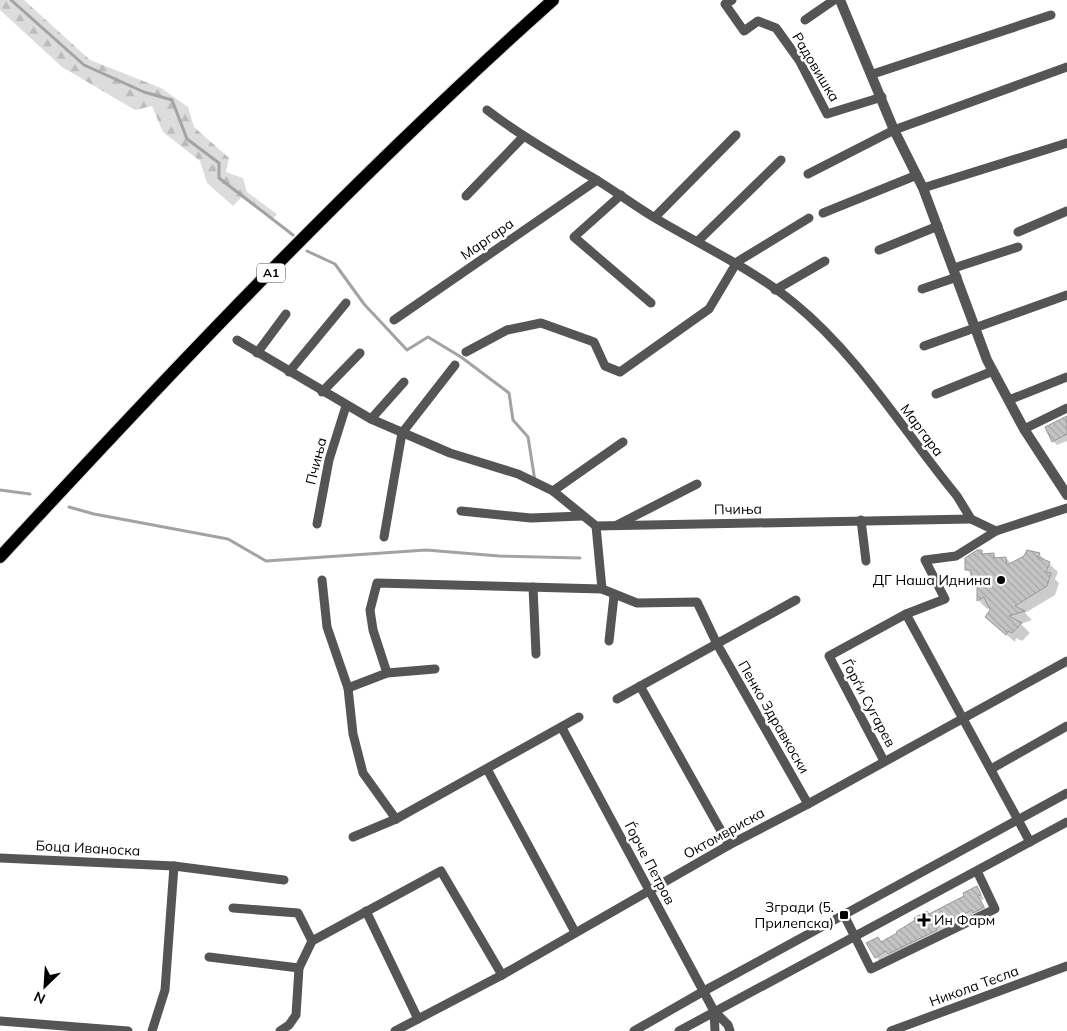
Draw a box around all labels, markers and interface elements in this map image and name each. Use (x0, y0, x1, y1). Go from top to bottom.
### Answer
street label: Радовишка (788, 29, 844, 105)
street label: Маргара (457, 214, 517, 264)
road number: A1 (257, 264, 285, 282)
street label: Маргара (896, 400, 948, 460)
street label: Пчиња (301, 435, 331, 487)
street label: Пчиња (714, 500, 762, 518)
place label: ДГ Наша Иднина (873, 571, 991, 589)
marker: ДГ Наша Иднина (995, 574, 1007, 586)
street label: Ѓорѓи Сугарев (838, 656, 900, 750)
street label: Пенко Здравкоски (734, 657, 814, 777)
street label: Октомвриска (680, 803, 768, 863)
street label: Ѓорче Петров (621, 818, 679, 908)
street label: Боца Иваноска (35, 836, 141, 860)
place label: Згради (5. Прилепска) (755, 898, 834, 932)
marker: Згради (5. Прилепска) (838, 909, 850, 921)
place label: Ин Фарм (934, 911, 995, 929)
marker: Ин Фарм (918, 914, 930, 926)
north arrow (20, 961, 70, 1011)
street label: Никола Тесла (927, 961, 1021, 1011)
text: N (31, 987, 48, 1008)

